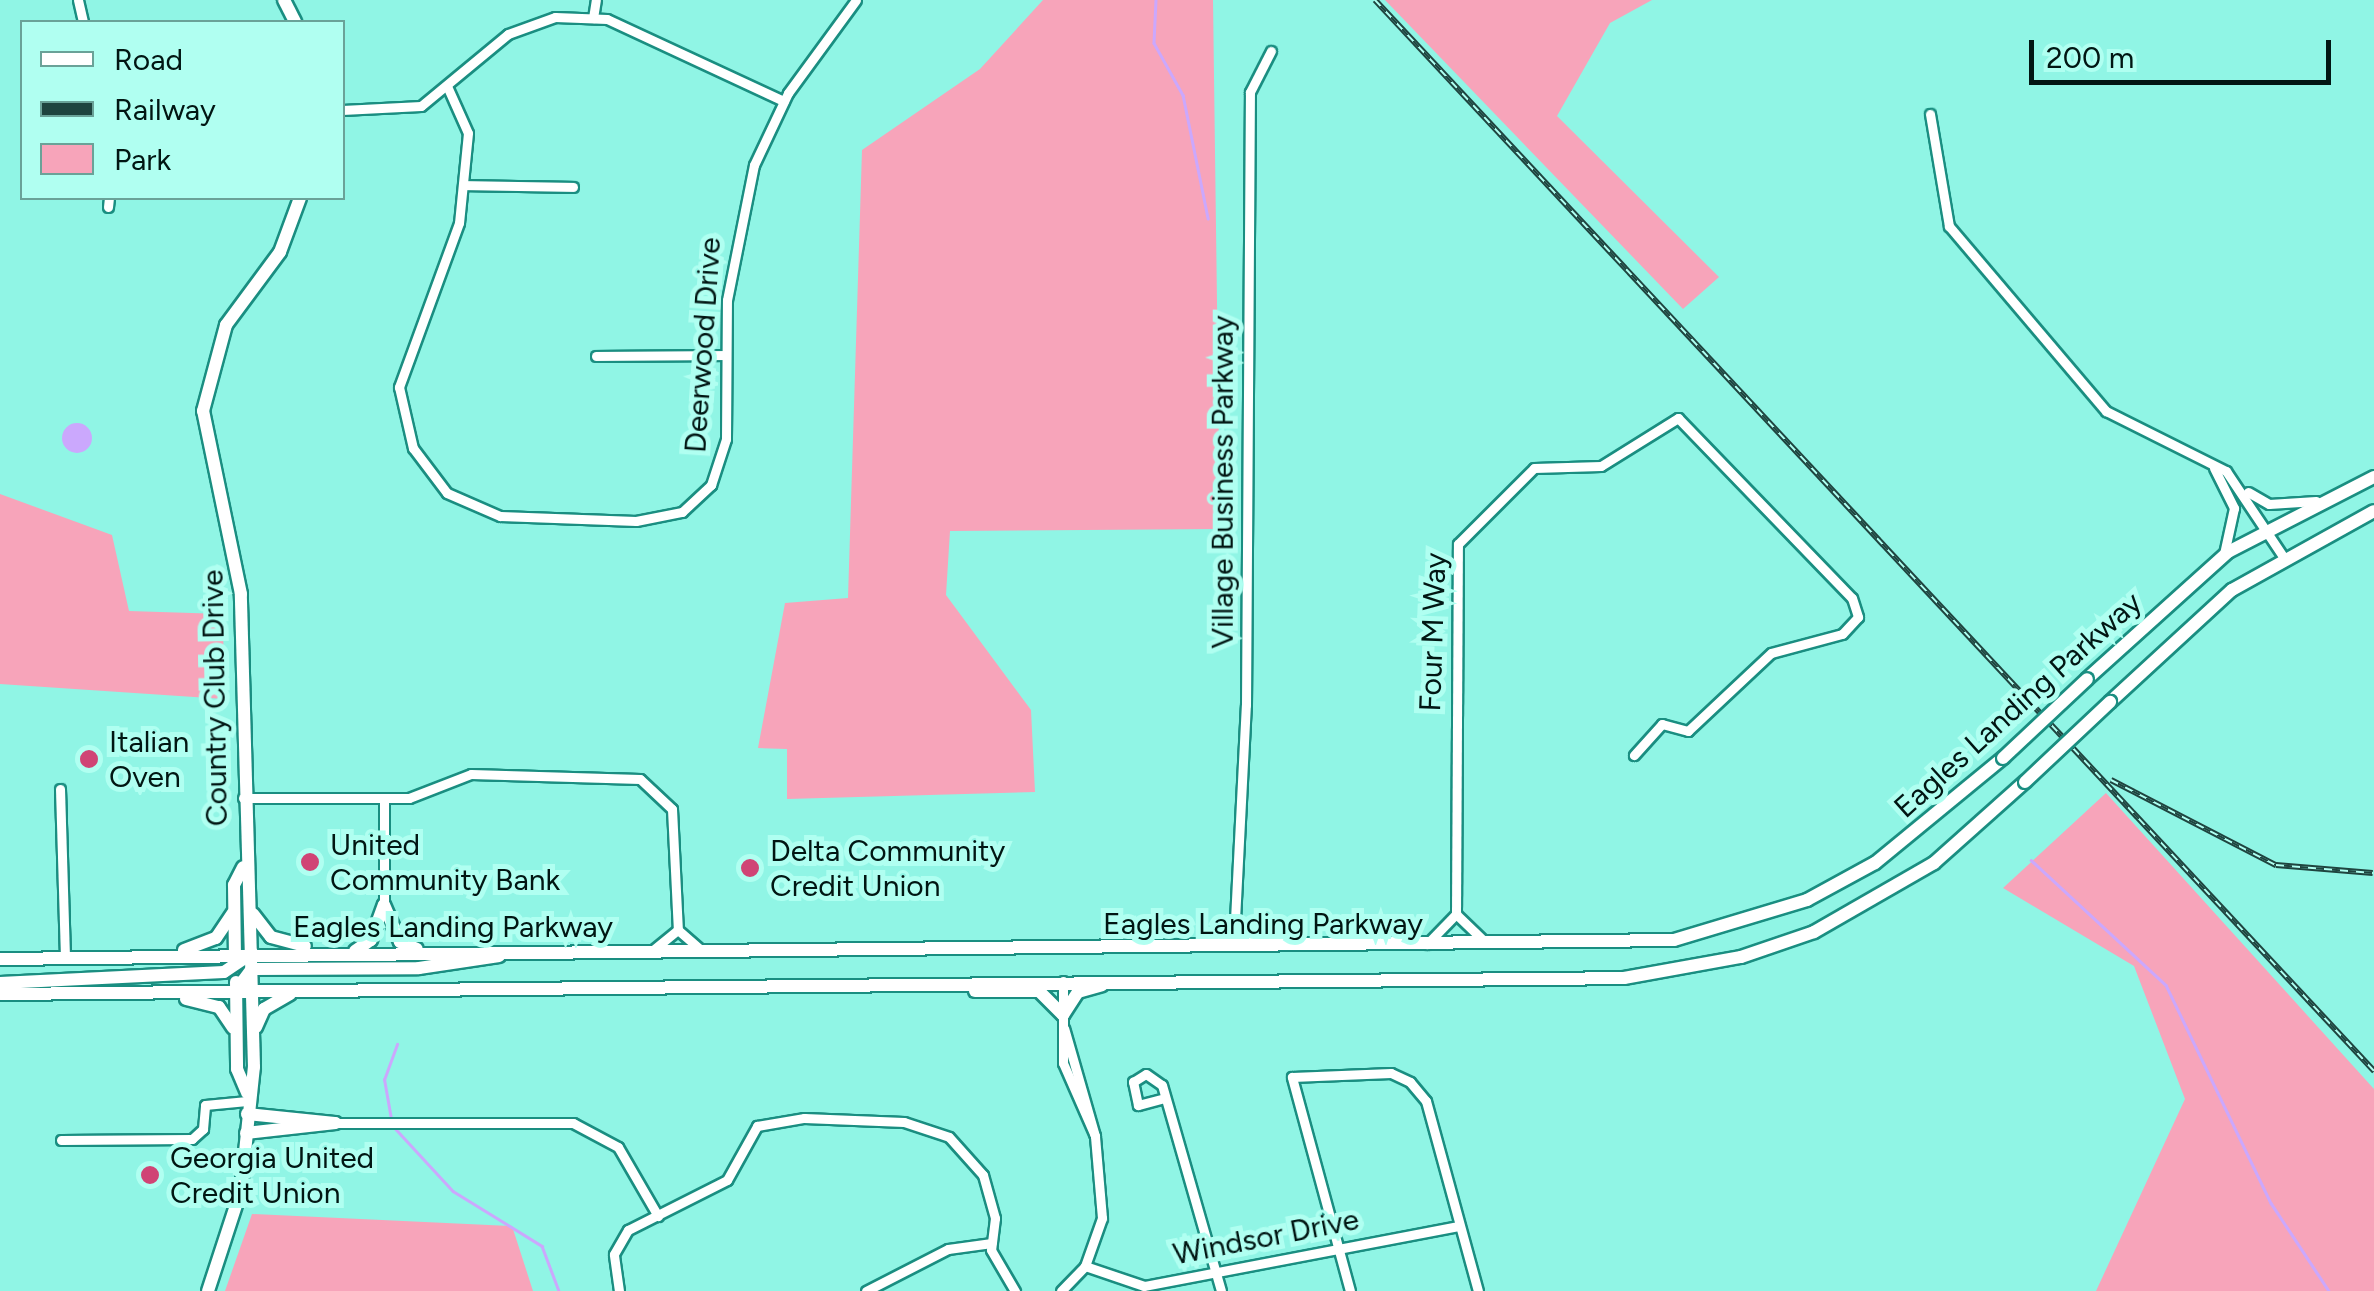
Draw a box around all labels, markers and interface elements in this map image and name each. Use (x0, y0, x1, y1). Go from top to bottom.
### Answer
legend (20, 20, 345, 200)
scale bar (2034, 20, 2336, 82)
text: 200 m (2046, 39, 2134, 76)
text: Road (114, 41, 183, 78)
text: Railway (114, 91, 216, 128)
text: Park (114, 141, 171, 178)
street label: Deerwood Drive (678, 236, 728, 454)
street label: Village Business Parkway (1205, 315, 1241, 649)
street label: Four M Way (1412, 552, 1454, 712)
street label: Country Club Drive (195, 569, 235, 827)
street label: Eagles Landing Parkway (1887, 585, 2149, 825)
place label: Italian Oven (109, 724, 189, 794)
marker: Italian Oven (78, 748, 100, 770)
place label: United Community Bank (330, 827, 560, 898)
place label: Delta Community Credit Union (770, 833, 1005, 904)
marker: United Community Bank (299, 851, 321, 873)
marker: Delta Community Credit Union (739, 857, 761, 879)
street label: Eagles Landing Parkway (1103, 906, 1423, 942)
street label: Eagles Landing Parkway (293, 909, 613, 945)
place label: Georgia United Credit Union (170, 1140, 374, 1210)
marker: Georgia United Credit Union (139, 1164, 161, 1186)
street label: Windsor Drive (1170, 1201, 1362, 1273)

